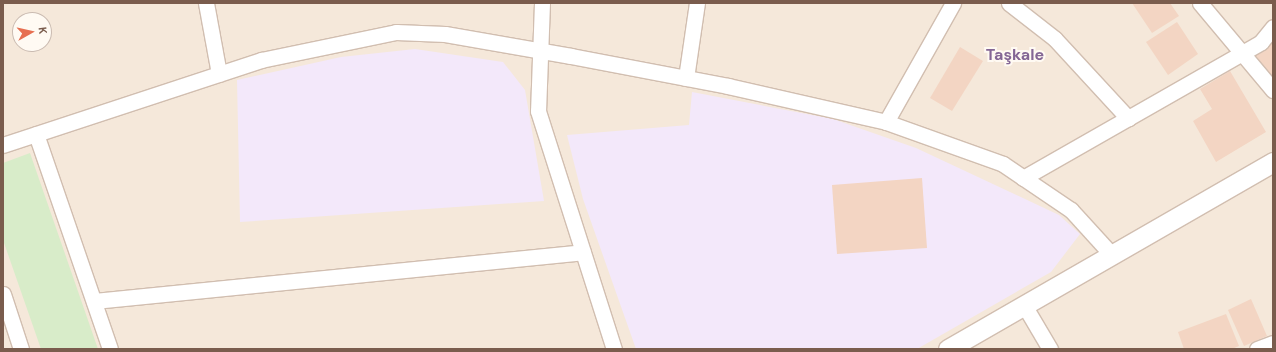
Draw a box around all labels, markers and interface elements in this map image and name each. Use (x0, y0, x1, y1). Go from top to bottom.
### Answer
north arrow (12, 12, 52, 52)
text: K (35, 26, 50, 35)
district label: Taşkale (986, 45, 1044, 65)

